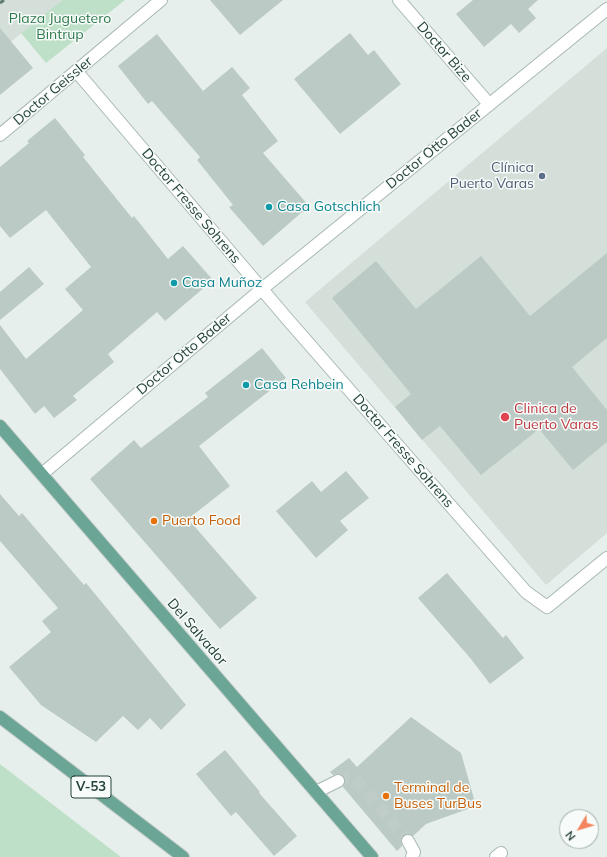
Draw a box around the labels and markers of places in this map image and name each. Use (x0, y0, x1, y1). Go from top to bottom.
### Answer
place label: Clínica Puerto Varas (450, 160, 534, 192)
marker: Clínica Puerto Varas (537, 171, 547, 181)
place label: Casa Gotschlich (277, 199, 381, 215)
marker: Casa Gotschlich (264, 202, 274, 212)
place label: Casa Muñoz (182, 275, 262, 291)
marker: Casa Muñoz (169, 278, 179, 288)
place label: Casa Rehbein (254, 377, 344, 393)
marker: Casa Rehbein (241, 380, 251, 390)
place label: Clinica de Puerto Varas (514, 401, 598, 434)
marker: Clinica de Puerto Varas (499, 411, 511, 423)
place label: Puerto Food (162, 513, 241, 529)
marker: Puerto Food (149, 516, 159, 526)
place label: Terminal de Buses TurBus (394, 780, 482, 812)
marker: Terminal de Buses TurBus (381, 791, 391, 801)

